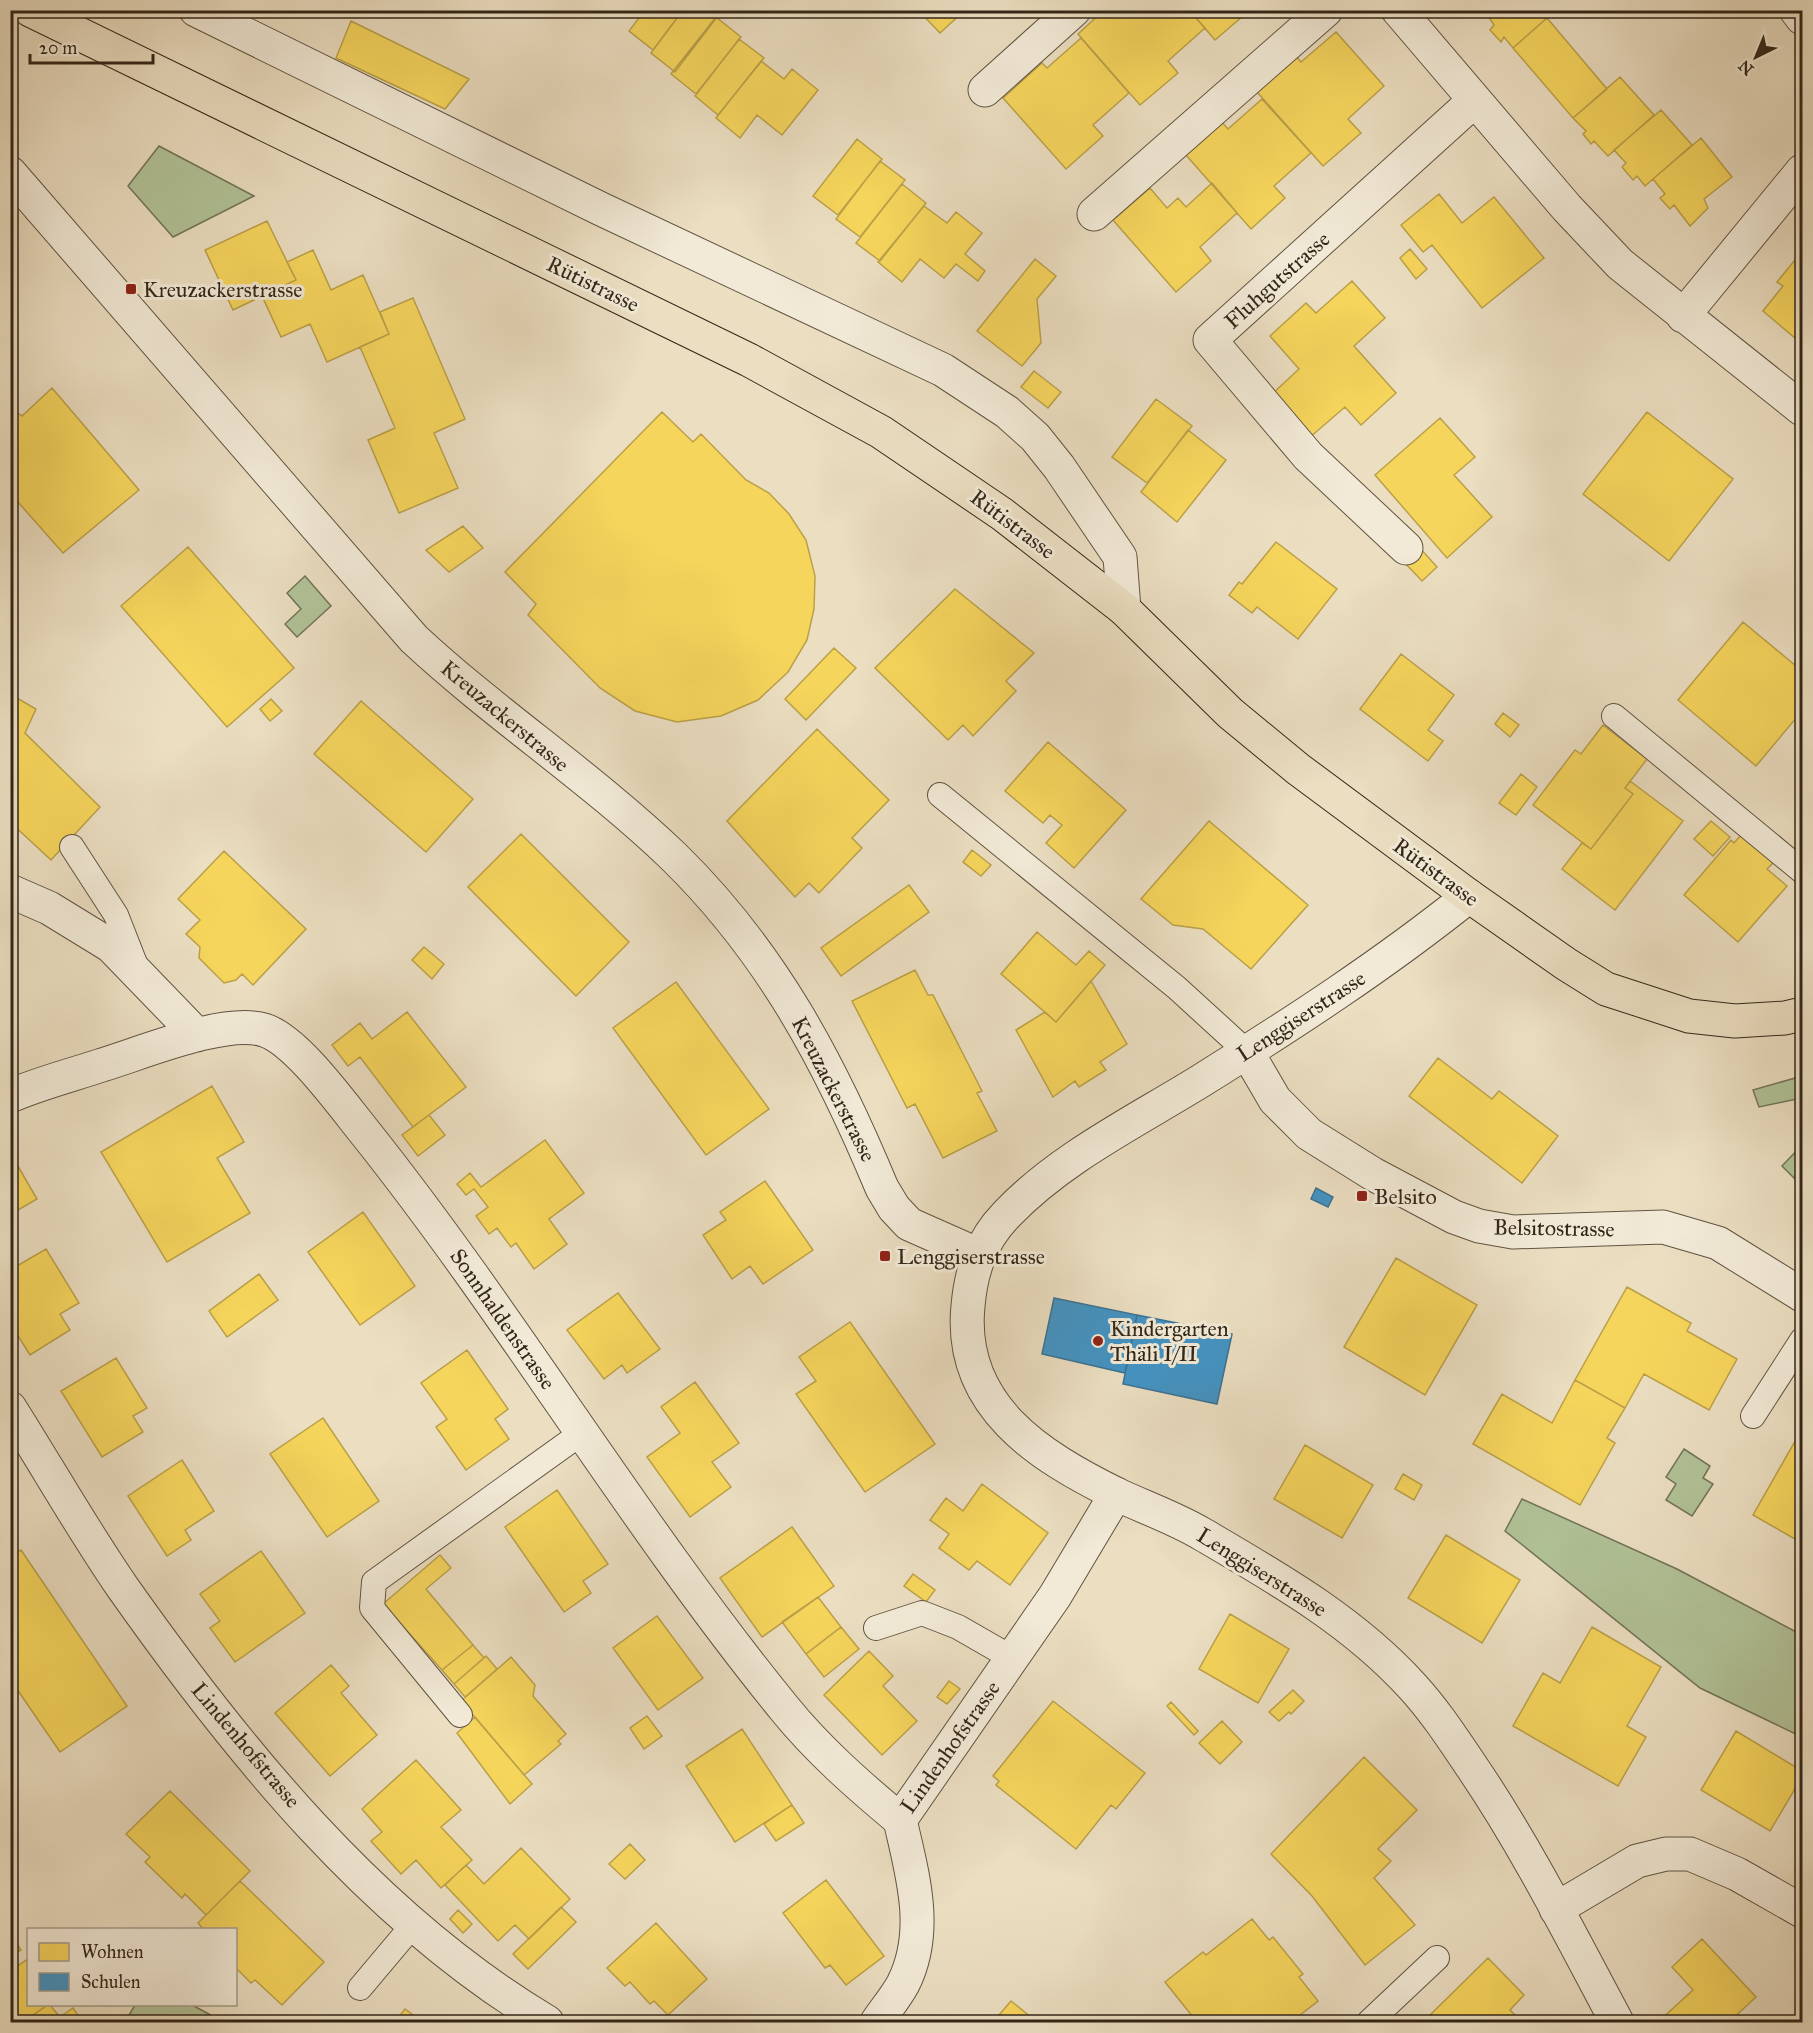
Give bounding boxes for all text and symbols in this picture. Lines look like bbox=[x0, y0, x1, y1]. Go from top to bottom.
scale bar bbox=[30, 27, 153, 65]
north arrow bbox=[1726, 27, 1786, 87]
text: 20 m bbox=[39, 37, 77, 59]
text: N bbox=[1734, 56, 1758, 79]
street label: Fluhgutstrasse bbox=[1219, 226, 1335, 334]
street label: Rütistrasse bbox=[542, 250, 644, 318]
place label: Kreuzackerstrasse bbox=[143, 276, 302, 303]
marker: Kreuzackerstrasse bbox=[124, 282, 138, 296]
street label: Rütistrasse bbox=[965, 483, 1061, 565]
street label: Kreuzackerstrasse bbox=[435, 654, 575, 778]
street label: Rütistrasse bbox=[1388, 832, 1484, 912]
street label: Lenggiserstrasse bbox=[1232, 964, 1370, 1068]
street label: Kreuzackerstrasse bbox=[786, 1012, 882, 1166]
place label: Belsito bbox=[1374, 1183, 1437, 1210]
marker: Belsito bbox=[1355, 1189, 1369, 1203]
street label: Belsitostrasse bbox=[1493, 1213, 1615, 1243]
street label: Sonnhaldenstrasse bbox=[444, 1243, 562, 1395]
place label: Lenggiserstrasse bbox=[897, 1243, 1045, 1270]
marker: Lenggiserstrasse bbox=[878, 1249, 892, 1263]
place label: Kindergarten Thäli I/II bbox=[1110, 1315, 1229, 1367]
marker: Kindergarten Thäli I/II bbox=[1091, 1334, 1105, 1348]
street label: Lenggiserstrasse bbox=[1192, 1521, 1332, 1623]
street label: Lindenhofstrasse bbox=[894, 1676, 1006, 1818]
street label: Lindenhofstrasse bbox=[186, 1677, 306, 1813]
legend bbox=[27, 1928, 237, 2006]
text: Wohnen bbox=[81, 1941, 144, 1963]
text: Schulen bbox=[81, 1971, 141, 1993]

